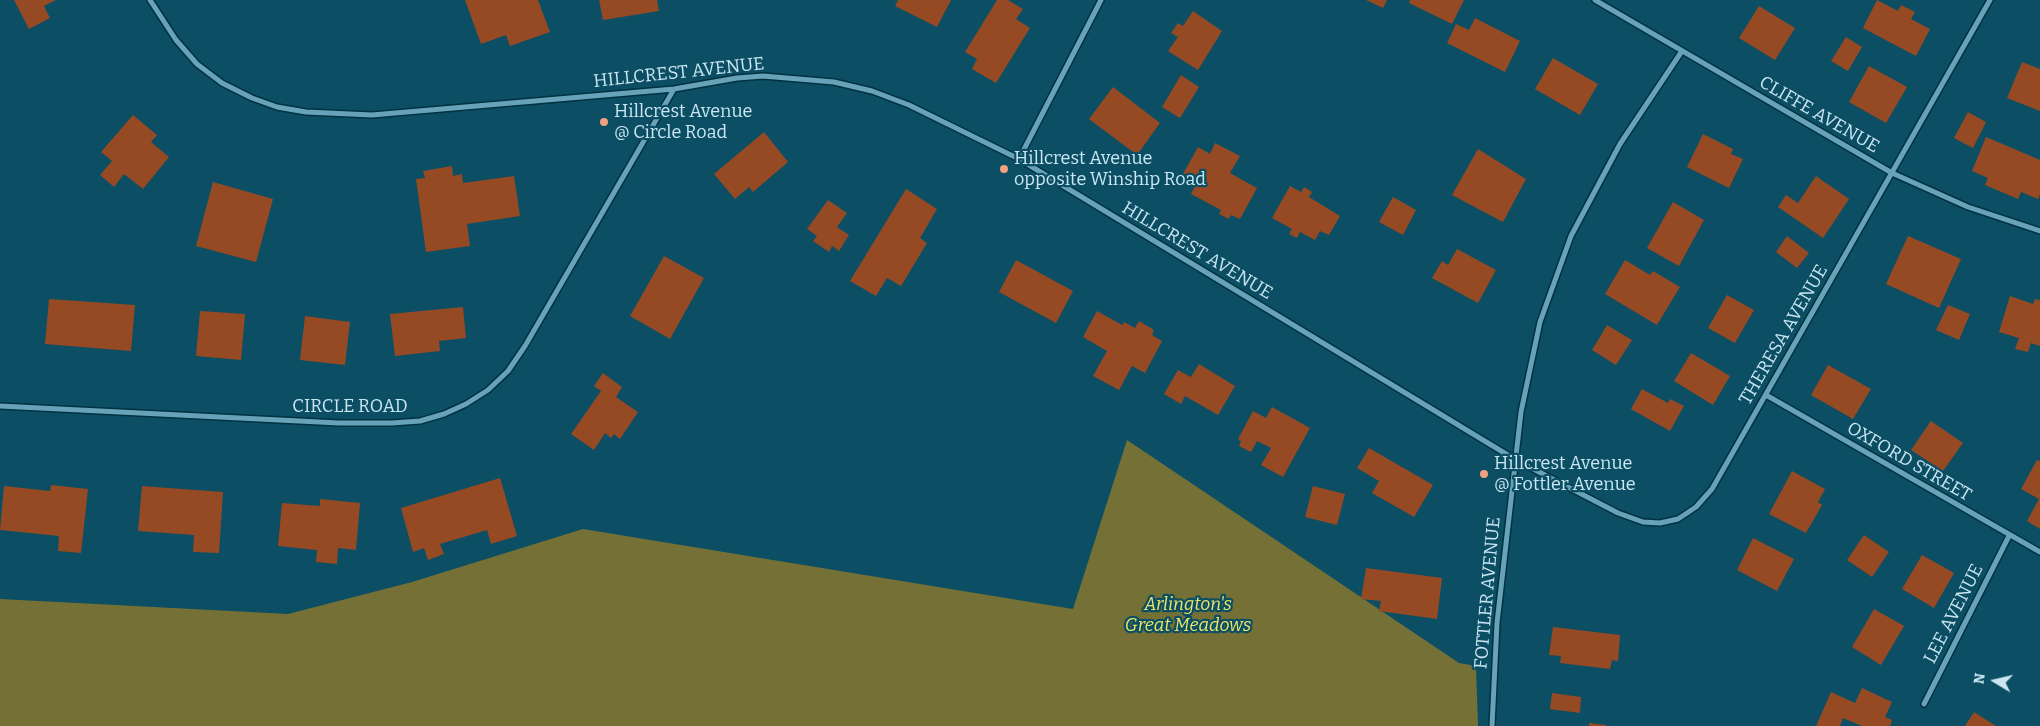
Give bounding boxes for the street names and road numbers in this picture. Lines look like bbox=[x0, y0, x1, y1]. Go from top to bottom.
street label: HILLCREST AVENUE bbox=[592, 53, 766, 93]
street label: CLIFFE AVENUE bbox=[1755, 72, 1883, 158]
street label: HILLCREST AVENUE bbox=[1118, 197, 1276, 305]
street label: THERESA AVENUE bbox=[1735, 261, 1833, 409]
street label: CIRCLE ROAD bbox=[292, 396, 408, 418]
street label: OXFORD STREET bbox=[1843, 418, 1975, 506]
street label: FOTTLER AVENUE bbox=[1471, 516, 1505, 670]
street label: LEE AVENUE bbox=[1920, 561, 1988, 667]

